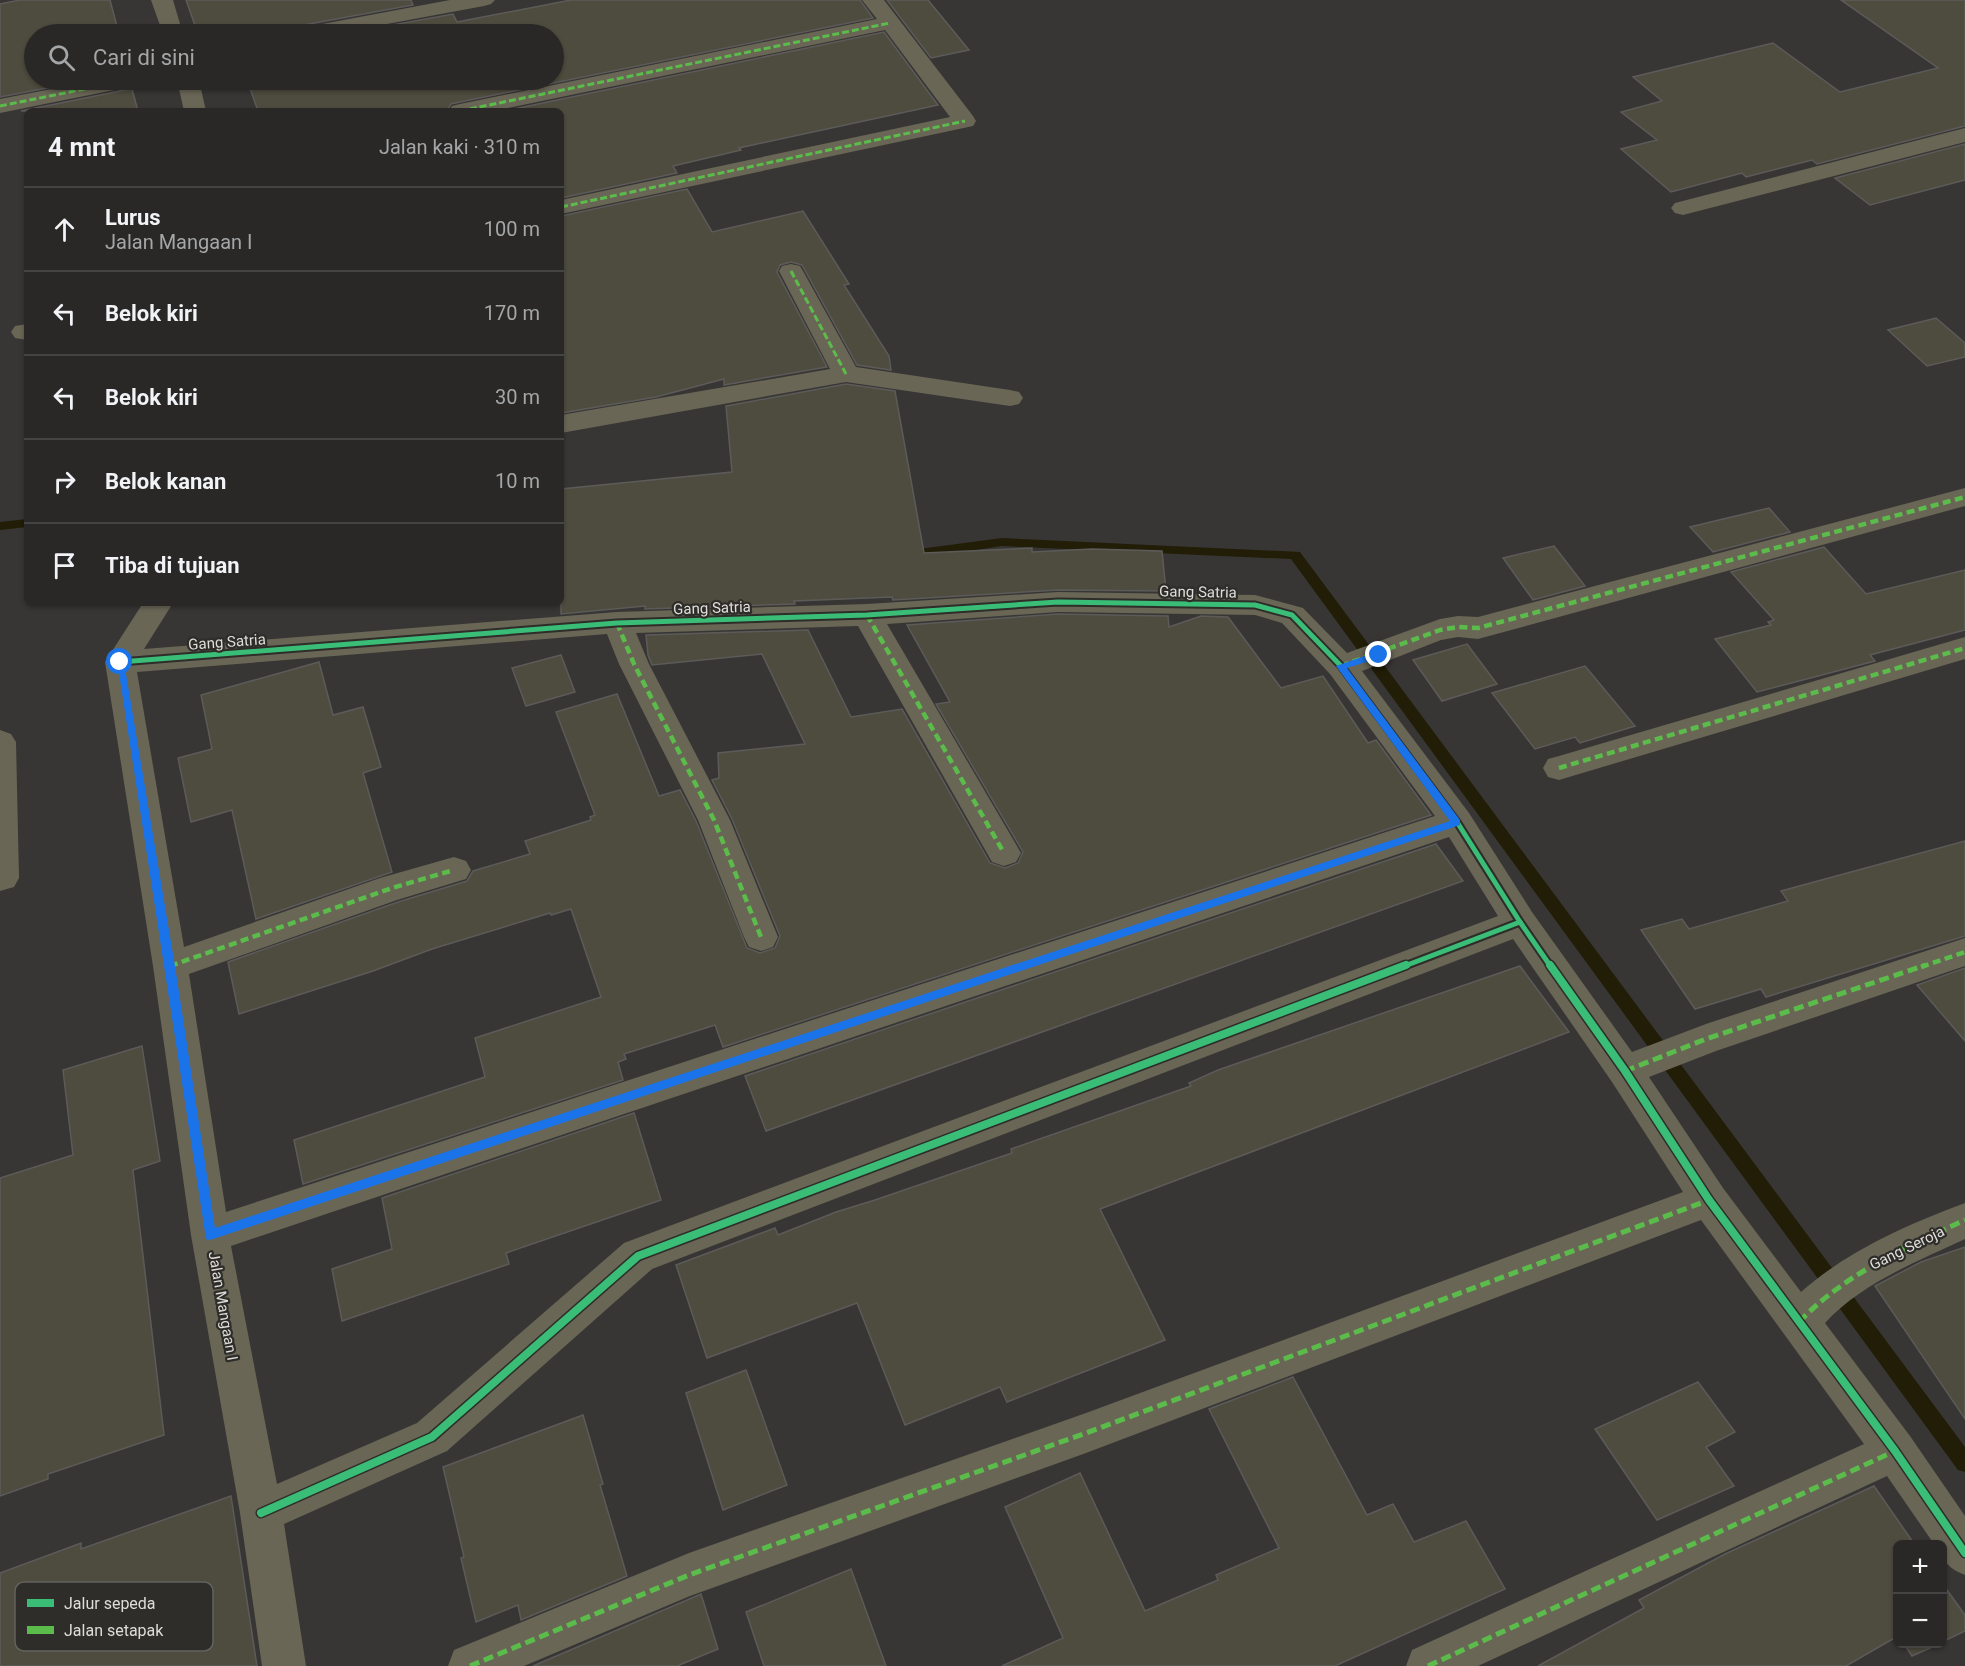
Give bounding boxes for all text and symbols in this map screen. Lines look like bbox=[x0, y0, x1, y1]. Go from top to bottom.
search box bbox=[24, 24, 564, 90]
icon: search bbox=[45, 41, 78, 74]
text: Cari di sini bbox=[93, 45, 195, 70]
text: 4 mnt bbox=[48, 132, 115, 162]
text: Jalan kaki · 310 m bbox=[379, 135, 540, 159]
text: Lurus bbox=[105, 205, 161, 230]
icon: ahead bbox=[48, 213, 81, 246]
text: 100 m bbox=[484, 217, 540, 241]
text: Jalan Mangaan I bbox=[105, 230, 252, 254]
icon: left bbox=[48, 297, 81, 330]
text: Belok kiri bbox=[105, 301, 198, 326]
text: 170 m bbox=[484, 301, 540, 325]
icon: left bbox=[48, 381, 81, 414]
text: Belok kiri bbox=[105, 385, 198, 410]
text: 30 m bbox=[495, 385, 540, 409]
icon: right bbox=[48, 465, 81, 498]
text: Belok kanan bbox=[105, 469, 226, 494]
text: 10 m bbox=[495, 469, 540, 493]
icon: arrive bbox=[48, 549, 81, 582]
text: Tiba di tujuan bbox=[105, 553, 240, 578]
street label: Gang Satria bbox=[1159, 582, 1237, 602]
street label: Gang Satria bbox=[673, 598, 751, 618]
street label: Gang Satria bbox=[188, 630, 266, 654]
route end bbox=[1365, 641, 1391, 667]
route start bbox=[106, 648, 132, 674]
street label: Gang Seroja bbox=[1867, 1222, 1947, 1274]
street label: Jalan Mangaan I bbox=[205, 1250, 241, 1362]
map controls bbox=[1893, 1540, 1947, 1648]
button: + bbox=[1893, 1540, 1947, 1594]
legend bbox=[15, 1582, 213, 1651]
text: Jalur sepeda bbox=[64, 1594, 156, 1613]
button: − bbox=[1893, 1594, 1947, 1648]
text: Jalan setapak bbox=[64, 1621, 164, 1640]

